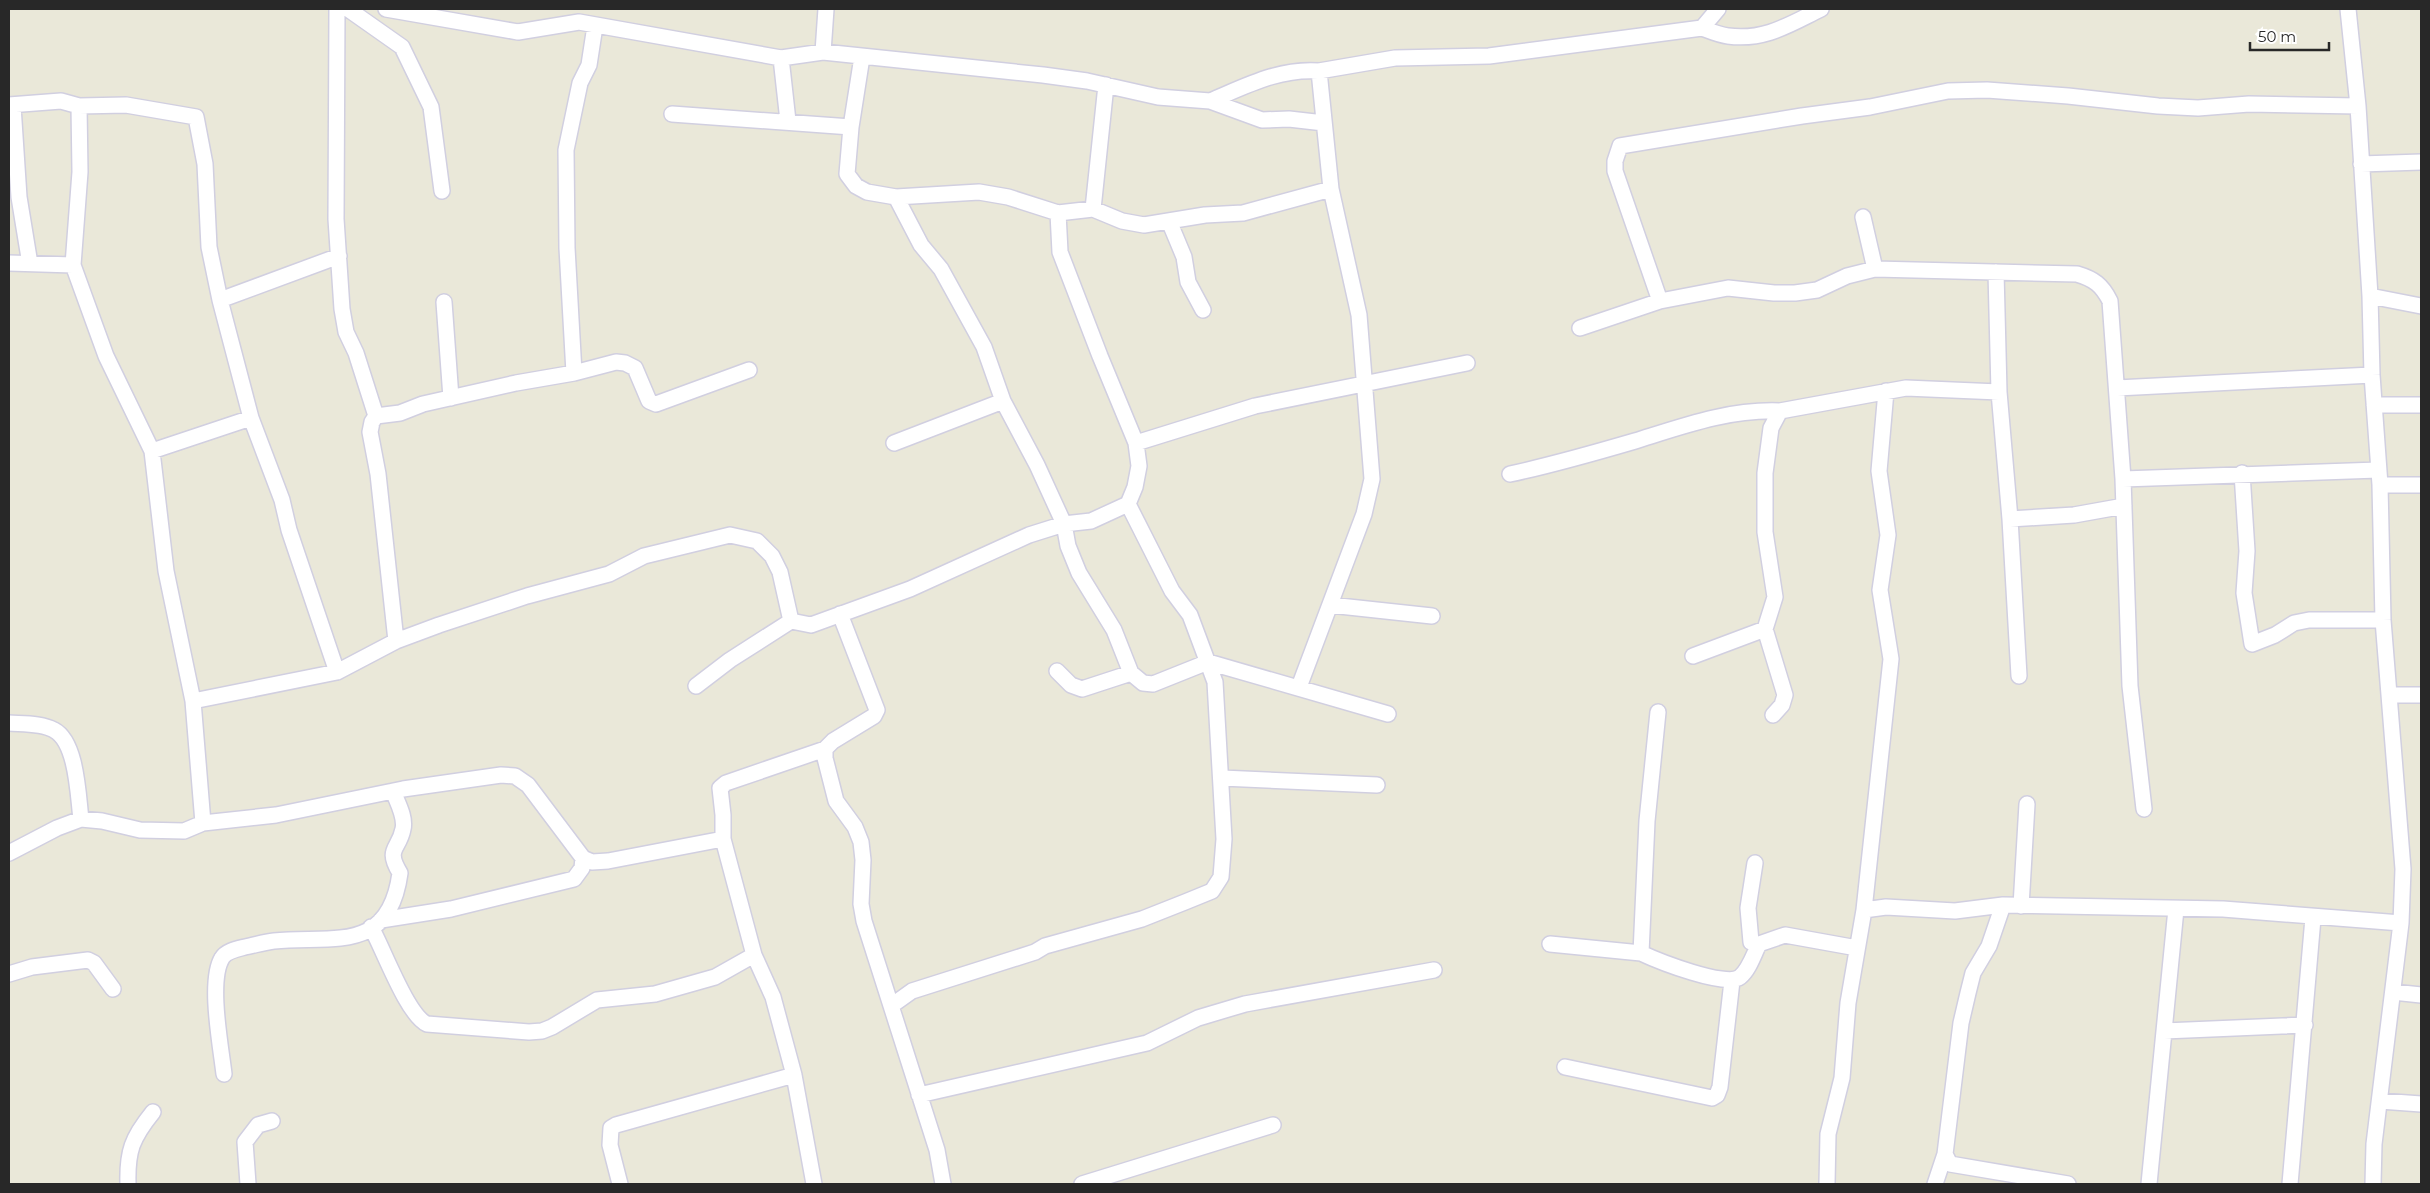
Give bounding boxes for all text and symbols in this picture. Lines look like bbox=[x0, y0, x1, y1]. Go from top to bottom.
scale bar bbox=[2250, 20, 2329, 52]
text: 50 m bbox=[2258, 27, 2296, 46]

